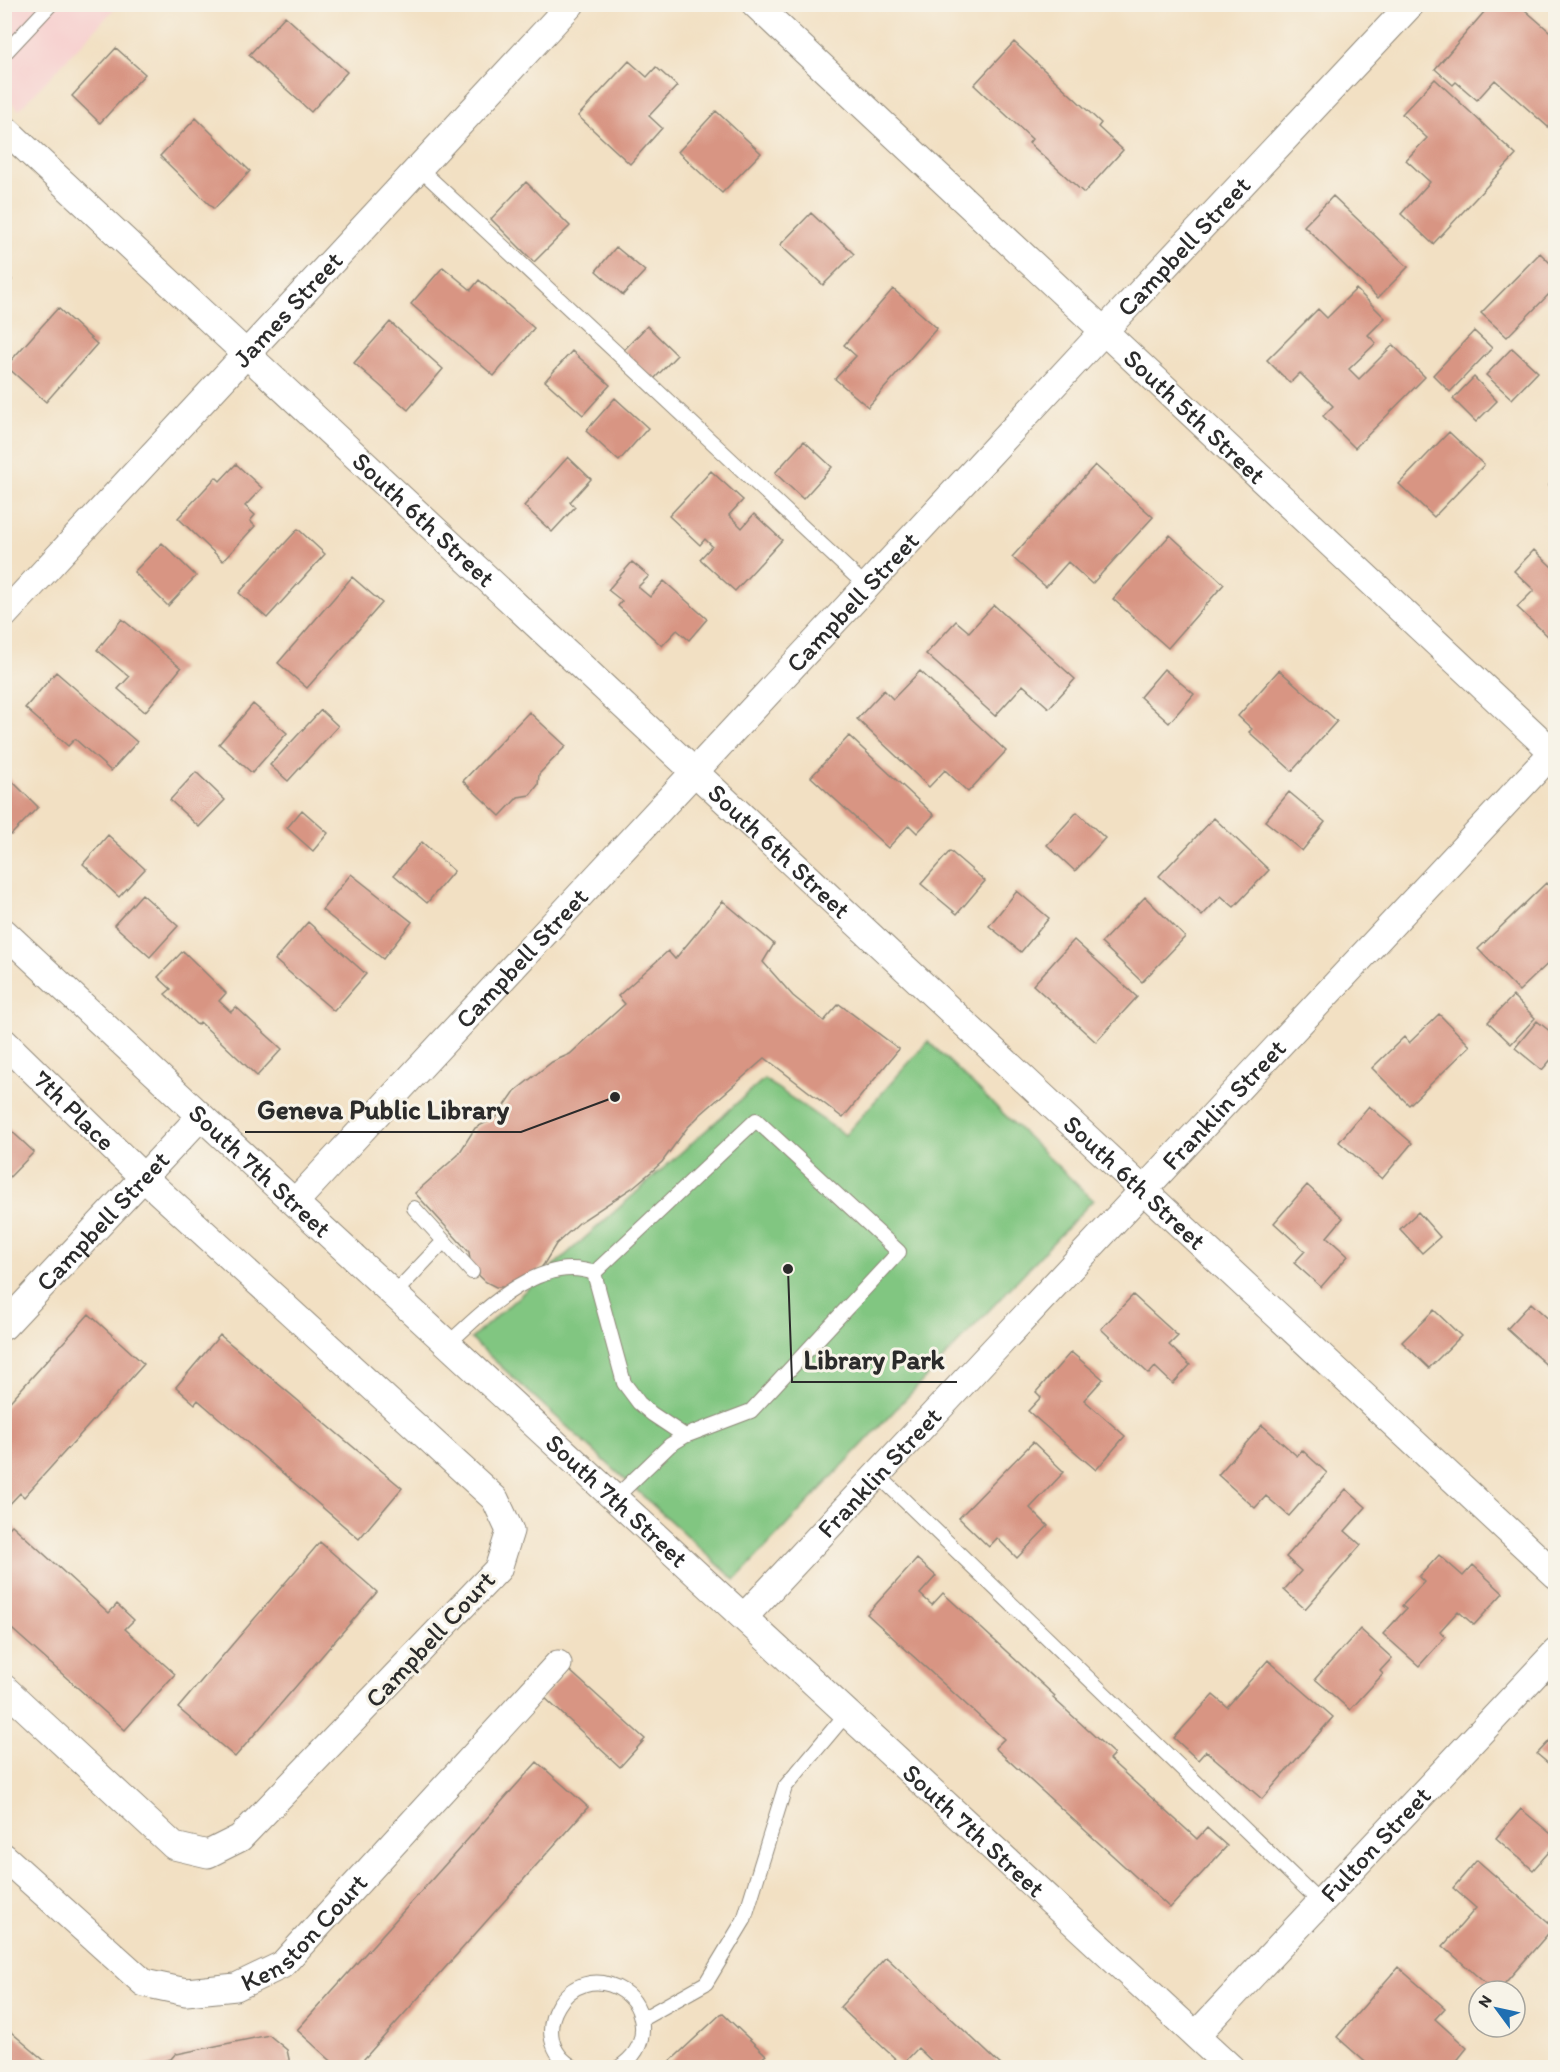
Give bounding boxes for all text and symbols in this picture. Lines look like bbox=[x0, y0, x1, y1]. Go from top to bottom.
street label: Campbell Street bbox=[1110, 169, 1257, 323]
street label: James Street bbox=[226, 244, 349, 374]
street label: South 5th Street bbox=[1117, 342, 1273, 491]
street label: South 6th Street bbox=[346, 445, 502, 594]
street label: Campbell Street bbox=[779, 525, 926, 679]
street label: South 6th Street bbox=[701, 777, 858, 925]
street label: Campbell Street bbox=[448, 881, 595, 1035]
street label: Franklin Street bbox=[1155, 1032, 1293, 1176]
street label: 7th Place bbox=[27, 1063, 122, 1157]
callout: Geneva Public Library bbox=[245, 1087, 521, 1132]
text: Geneva Public Library bbox=[257, 1093, 509, 1126]
street label: South 7th Street bbox=[182, 1097, 338, 1245]
street label: South 6th Street bbox=[1057, 1108, 1213, 1257]
street label: Campbell Street bbox=[29, 1144, 176, 1298]
callout: Library Park bbox=[792, 1337, 957, 1382]
text: Library Park bbox=[803, 1343, 946, 1376]
street label: Franklin Street bbox=[810, 1400, 948, 1544]
street label: South 7th Street bbox=[539, 1427, 695, 1574]
street label: Campbell Court bbox=[358, 1564, 502, 1714]
street label: South 7th Street bbox=[896, 1757, 1052, 1904]
street label: Fulton Street bbox=[1313, 1779, 1438, 1909]
street label: Kenston Court bbox=[236, 1866, 374, 1998]
north arrow bbox=[1467, 1979, 1527, 2039]
text: N bbox=[1474, 1991, 1496, 2011]

